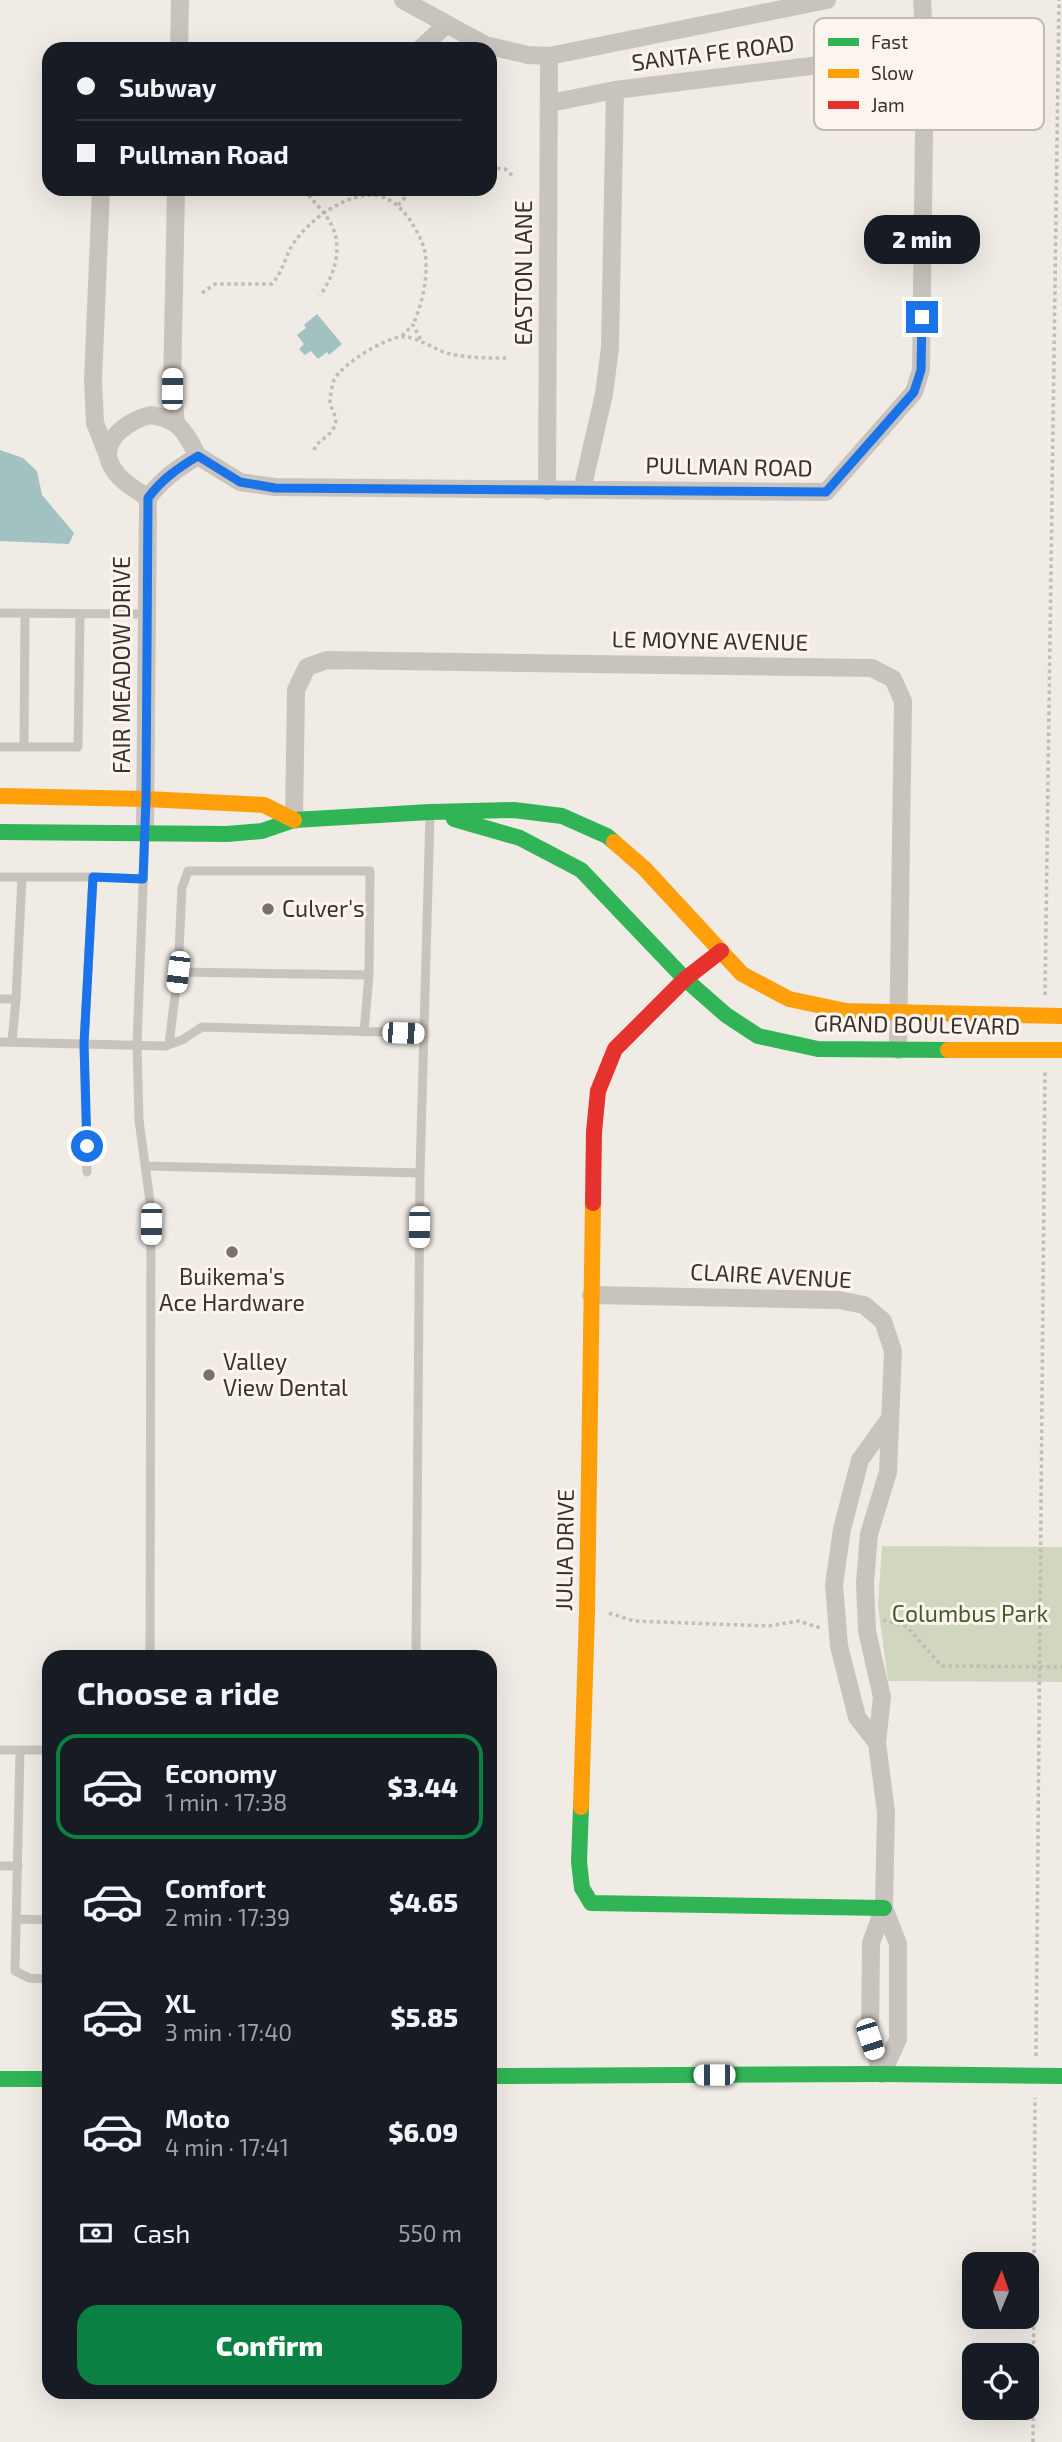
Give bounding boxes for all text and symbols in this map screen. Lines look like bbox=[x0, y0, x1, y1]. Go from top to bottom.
legend bbox=[814, 18, 1044, 130]
street label: SANTA FE ROAD bbox=[630, 28, 796, 76]
text: Fast bbox=[871, 30, 908, 53]
text: Slow bbox=[871, 61, 914, 84]
text: Subway bbox=[119, 71, 216, 102]
text: Jam bbox=[871, 93, 905, 116]
text: Pullman Road bbox=[119, 138, 289, 169]
street label: EASTON LANE bbox=[509, 200, 537, 346]
callout: 2 min bbox=[864, 216, 980, 264]
text: 2 min bbox=[892, 225, 952, 253]
route end bbox=[906, 301, 938, 333]
car bbox=[162, 368, 183, 410]
street label: PULLMAN ROAD bbox=[645, 451, 813, 481]
street label: FAIR MEADOW DRIVE bbox=[107, 556, 135, 774]
street label: LE MOYNE AVENUE bbox=[611, 624, 809, 656]
place label: Culver's bbox=[282, 894, 365, 922]
marker: Culver's bbox=[260, 901, 276, 917]
car bbox=[166, 950, 191, 994]
street label: GRAND BOULEVARD bbox=[814, 1008, 1020, 1040]
car bbox=[382, 1022, 425, 1044]
route start bbox=[71, 1130, 103, 1162]
car bbox=[141, 1203, 162, 1245]
car bbox=[409, 1206, 430, 1248]
marker: Buikema's Ace Hardware bbox=[224, 1244, 240, 1260]
street label: CLAIRE AVENUE bbox=[690, 1257, 853, 1293]
place label: Buikema's Ace Hardware bbox=[159, 1262, 305, 1316]
place label: Valley View Dental bbox=[223, 1347, 348, 1401]
marker: Valley View Dental bbox=[201, 1367, 217, 1383]
street label: JULIA DRIVE bbox=[549, 1489, 579, 1611]
park label: Columbus Park bbox=[892, 1599, 1048, 1627]
text: Choose a ride bbox=[77, 1673, 280, 1711]
icon: car bbox=[81, 1755, 144, 1818]
text: Economy bbox=[165, 1757, 277, 1788]
text: $3.44 bbox=[388, 1771, 458, 1802]
text: 1 min · 17:38 bbox=[165, 1788, 287, 1816]
icon: car bbox=[81, 1870, 144, 1933]
text: Comfort bbox=[165, 1872, 266, 1903]
text: $4.65 bbox=[389, 1886, 458, 1917]
text: 2 min · 17:39 bbox=[165, 1903, 290, 1931]
icon: car bbox=[81, 1985, 144, 2048]
text: XL bbox=[165, 1987, 196, 2018]
text: $5.85 bbox=[391, 2001, 458, 2032]
car bbox=[854, 2016, 887, 2062]
text: 3 min · 17:40 bbox=[165, 2018, 292, 2046]
car bbox=[694, 2065, 736, 2086]
icon: car bbox=[81, 2100, 144, 2163]
text: Moto bbox=[165, 2102, 230, 2133]
text: $6.09 bbox=[388, 2116, 458, 2147]
text: 4 min · 17:41 bbox=[165, 2133, 289, 2161]
icon: cash bbox=[77, 2214, 115, 2252]
text: Cash bbox=[133, 2217, 190, 2248]
text: 550 m bbox=[398, 2219, 462, 2247]
north arrow bbox=[962, 2252, 1040, 2329]
map controls bbox=[962, 2252, 1039, 2420]
button: Confirm bbox=[77, 2305, 462, 2385]
button: locate bbox=[962, 2343, 1039, 2420]

